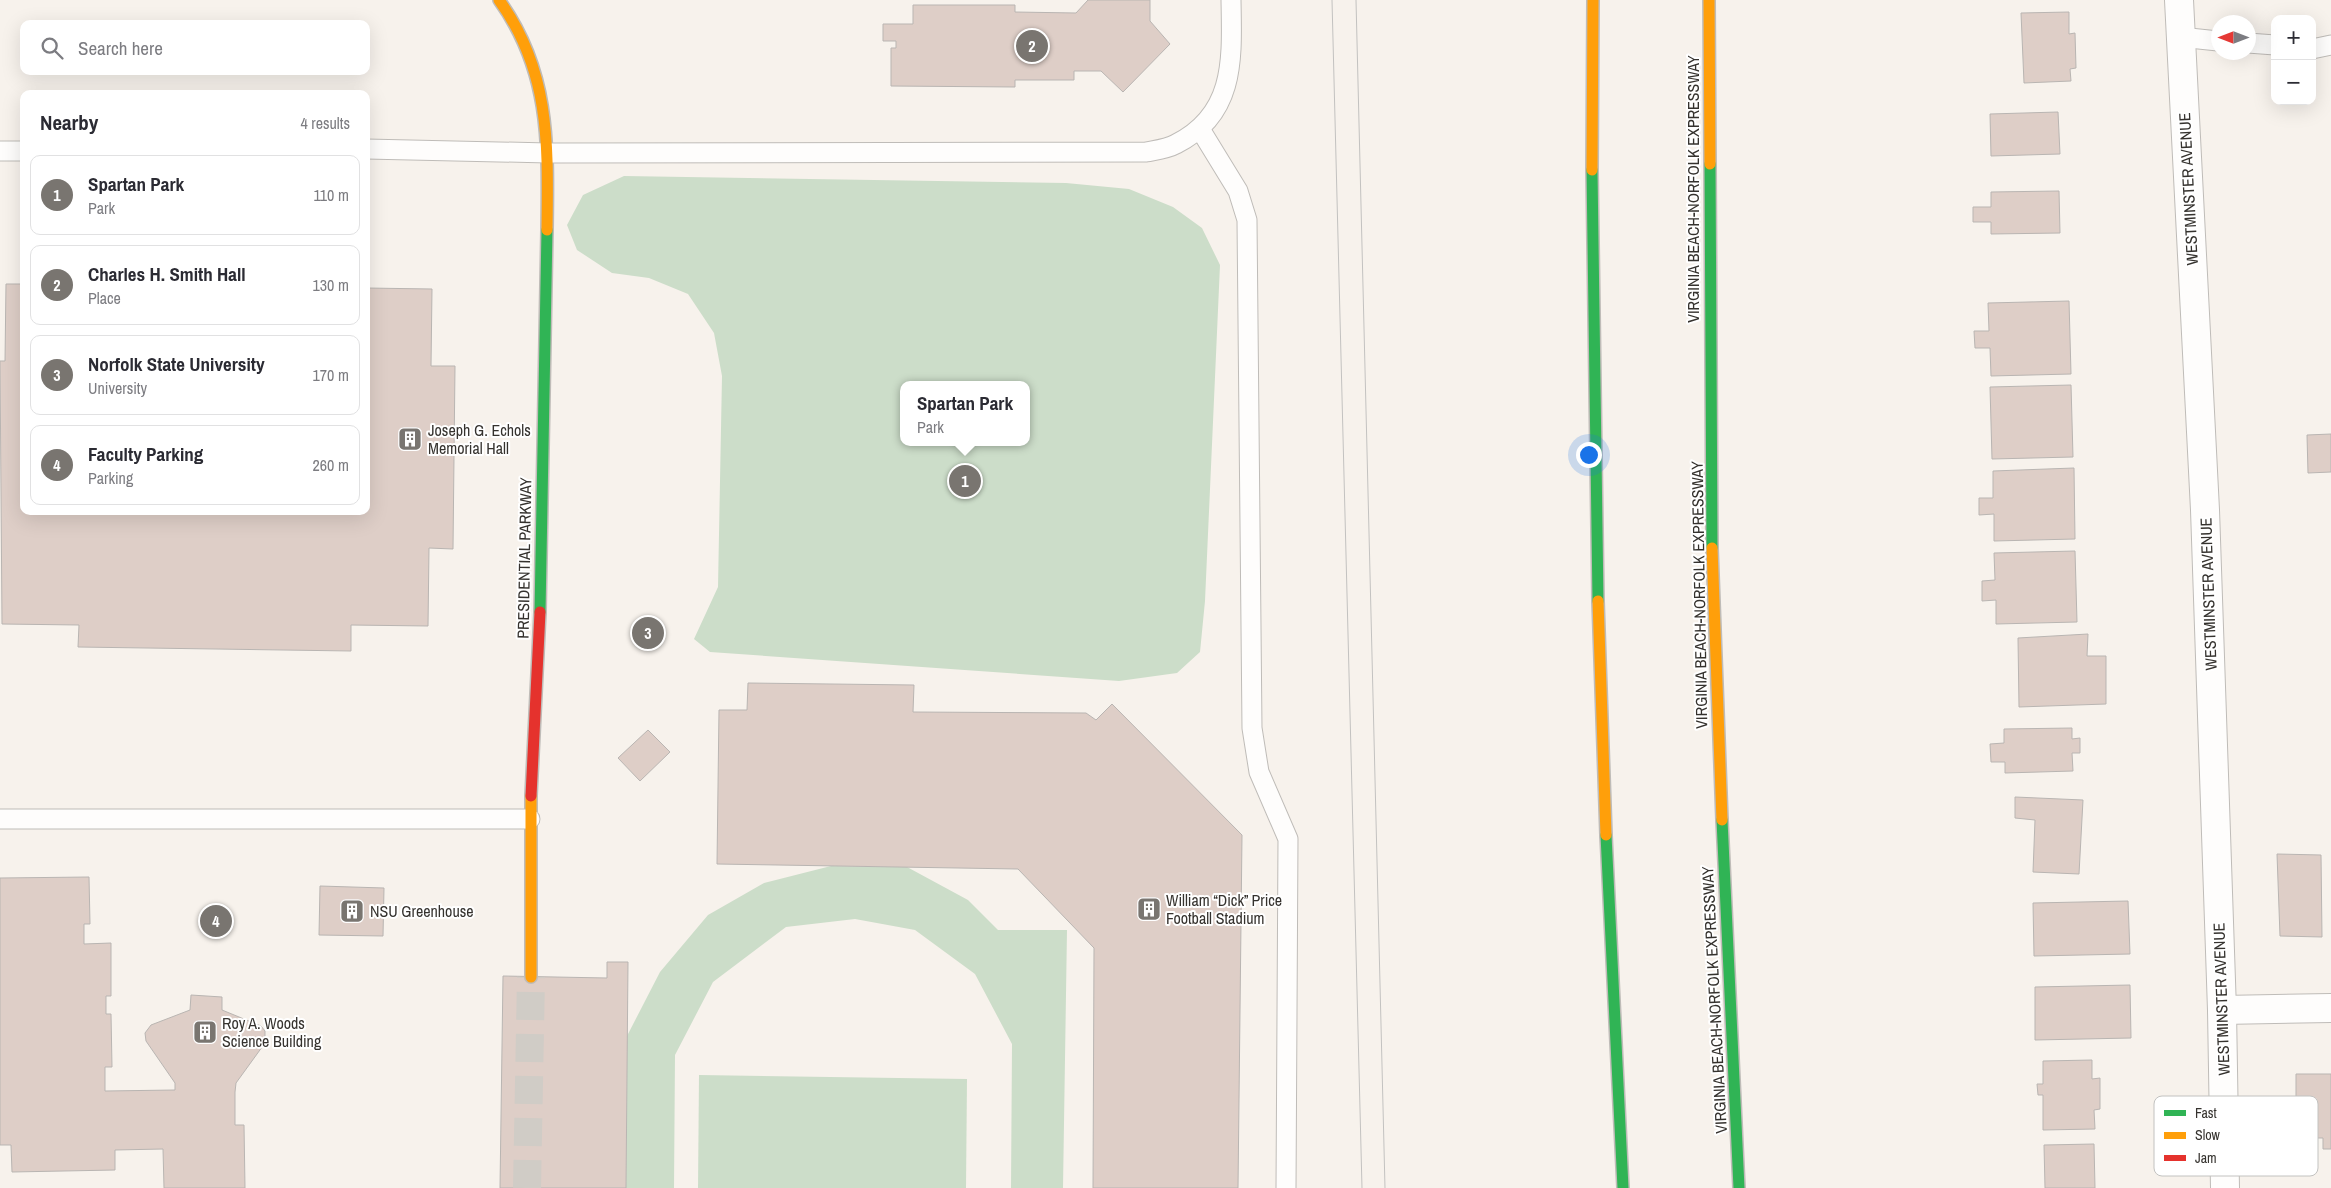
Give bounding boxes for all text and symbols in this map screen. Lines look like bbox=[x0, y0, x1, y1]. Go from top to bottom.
north arrow bbox=[2211, 15, 2256, 60]
map controls bbox=[2271, 15, 2316, 105]
button: + bbox=[2271, 15, 2316, 60]
search box bbox=[20, 20, 370, 75]
pin: 2 bbox=[1016, 27, 1048, 65]
icon: search bbox=[38, 34, 66, 62]
text: Search here bbox=[78, 35, 163, 61]
street label: VIRGINIA BEACH-NORFOLK EXPRESSWAY bbox=[1682, 55, 1704, 323]
button: − bbox=[2271, 60, 2316, 105]
text: Nearby bbox=[40, 108, 98, 137]
text: 4 results bbox=[300, 112, 350, 134]
street label: WESTMINSTER AVENUE bbox=[2173, 112, 2203, 266]
text: Spartan Park bbox=[88, 171, 184, 197]
text: 1 bbox=[53, 184, 61, 206]
text: 110 m bbox=[313, 184, 349, 206]
text: Park bbox=[88, 197, 115, 219]
text: Charles H. Smith Hall bbox=[88, 261, 246, 287]
text: 2 bbox=[53, 274, 61, 296]
text: 130 m bbox=[313, 274, 349, 296]
text: Place bbox=[88, 287, 121, 309]
text: Norfolk State University bbox=[88, 351, 265, 377]
text: 3 bbox=[53, 364, 61, 386]
text: 170 m bbox=[313, 364, 349, 386]
text: University bbox=[88, 377, 147, 399]
popup bbox=[900, 381, 1030, 446]
text: Spartan Park bbox=[917, 390, 1013, 416]
text: Park bbox=[917, 416, 944, 438]
place label: Joseph G. Echols Memorial Hall bbox=[428, 419, 531, 459]
building icon: Joseph G. Echols Memorial Hall bbox=[397, 426, 423, 452]
text: Faculty Parking bbox=[88, 441, 203, 467]
your location bbox=[1576, 442, 1602, 468]
text: 4 bbox=[53, 454, 61, 476]
text: 260 m bbox=[313, 454, 349, 476]
street label: VIRGINIA BEACH-NORFOLK EXPRESSWAY bbox=[1686, 461, 1712, 729]
pin: 1 bbox=[949, 462, 981, 500]
text: Parking bbox=[88, 467, 133, 489]
street label: PRESIDENTIAL PARKWAY bbox=[512, 477, 536, 639]
street label: WESTMINSTER AVENUE bbox=[2194, 517, 2222, 671]
pin: 3 bbox=[632, 614, 664, 652]
street label: VIRGINIA BEACH-NORFOLK EXPRESSWAY bbox=[1696, 866, 1732, 1134]
place label: William “Dick” Price Football Stadium bbox=[1166, 889, 1282, 929]
building icon: William “Dick” Price Football Stadium bbox=[1136, 896, 1162, 922]
building icon: NSU Greenhouse bbox=[339, 898, 365, 924]
place label: NSU Greenhouse bbox=[370, 900, 474, 922]
pin: 4 bbox=[200, 902, 232, 940]
street label: WESTMINSTER AVENUE bbox=[2207, 922, 2235, 1076]
place label: Roy A. Woods Science Building bbox=[222, 1012, 322, 1052]
building icon: Roy A. Woods Science Building bbox=[192, 1019, 218, 1045]
legend bbox=[2154, 1096, 2318, 1176]
text: Fast bbox=[2195, 1104, 2217, 1122]
text: Slow bbox=[2195, 1126, 2221, 1144]
text: Jam bbox=[2195, 1149, 2217, 1167]

